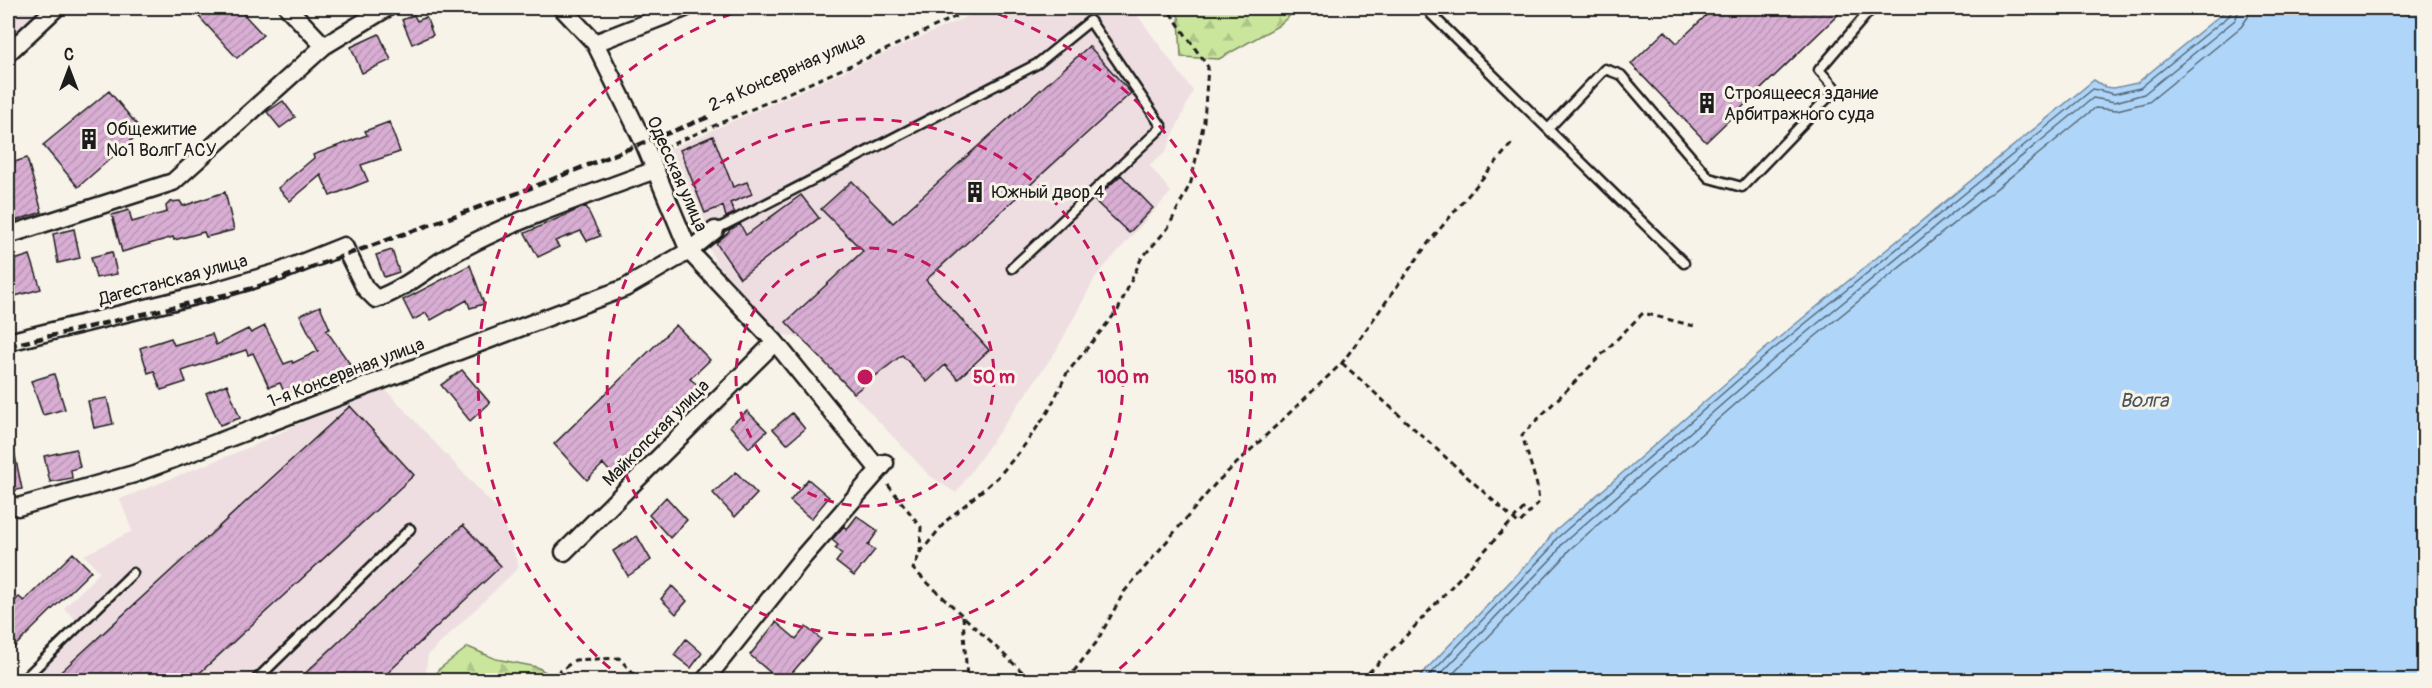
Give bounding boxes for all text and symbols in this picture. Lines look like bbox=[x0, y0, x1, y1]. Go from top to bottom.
street label: 2-я Консервная улица bbox=[705, 27, 869, 117]
north arrow bbox=[39, 39, 99, 99]
text: С bbox=[64, 45, 74, 65]
place label: Строящееся здание Арбитражного суда bbox=[1724, 82, 1878, 126]
building icon: Строящееся здание Арбитражного суда bbox=[1695, 91, 1719, 115]
street label: Одесская улица bbox=[641, 113, 713, 235]
place label: Общежитие №1 ВолгГАСУ bbox=[106, 118, 217, 162]
building icon: Общежитие №1 ВолгГАСУ bbox=[77, 127, 101, 151]
building icon: Южный двор 4 bbox=[963, 180, 987, 204]
place label: Южный двор 4 bbox=[992, 181, 1105, 204]
street label: Дагестанская улица bbox=[95, 249, 250, 311]
street label: 1-я Консервная улица bbox=[264, 333, 428, 413]
text: 50 m bbox=[973, 366, 1015, 389]
text: 100 m bbox=[1097, 366, 1149, 389]
text: 150 m bbox=[1228, 366, 1277, 389]
centre of rings bbox=[855, 367, 875, 387]
street label: Майкопская улица bbox=[598, 375, 714, 491]
water label: Волга bbox=[2120, 388, 2170, 413]

